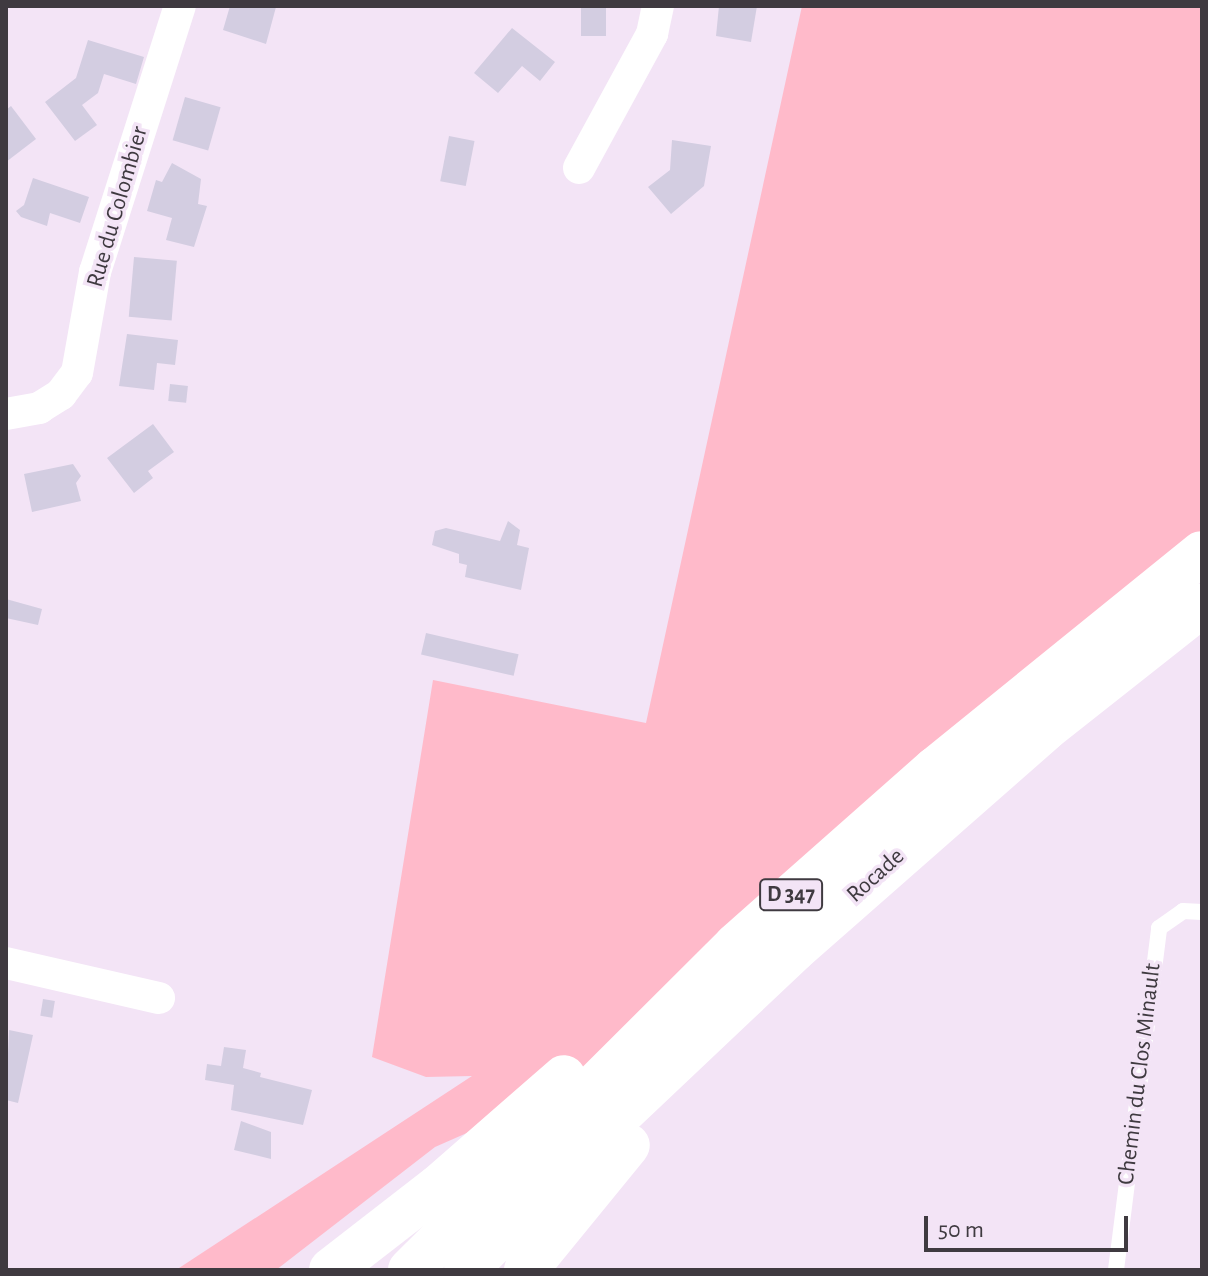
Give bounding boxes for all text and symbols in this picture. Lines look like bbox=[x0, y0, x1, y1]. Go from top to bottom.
street label: Rue du Colombier bbox=[81, 123, 155, 291]
street label: Rocade bbox=[841, 843, 911, 909]
road number: D 347 bbox=[759, 877, 823, 913]
street label: Chemin du Clos Minault bbox=[1112, 962, 1168, 1186]
scale bar bbox=[928, 1200, 1132, 1250]
text: 50 m bbox=[938, 1218, 984, 1242]

